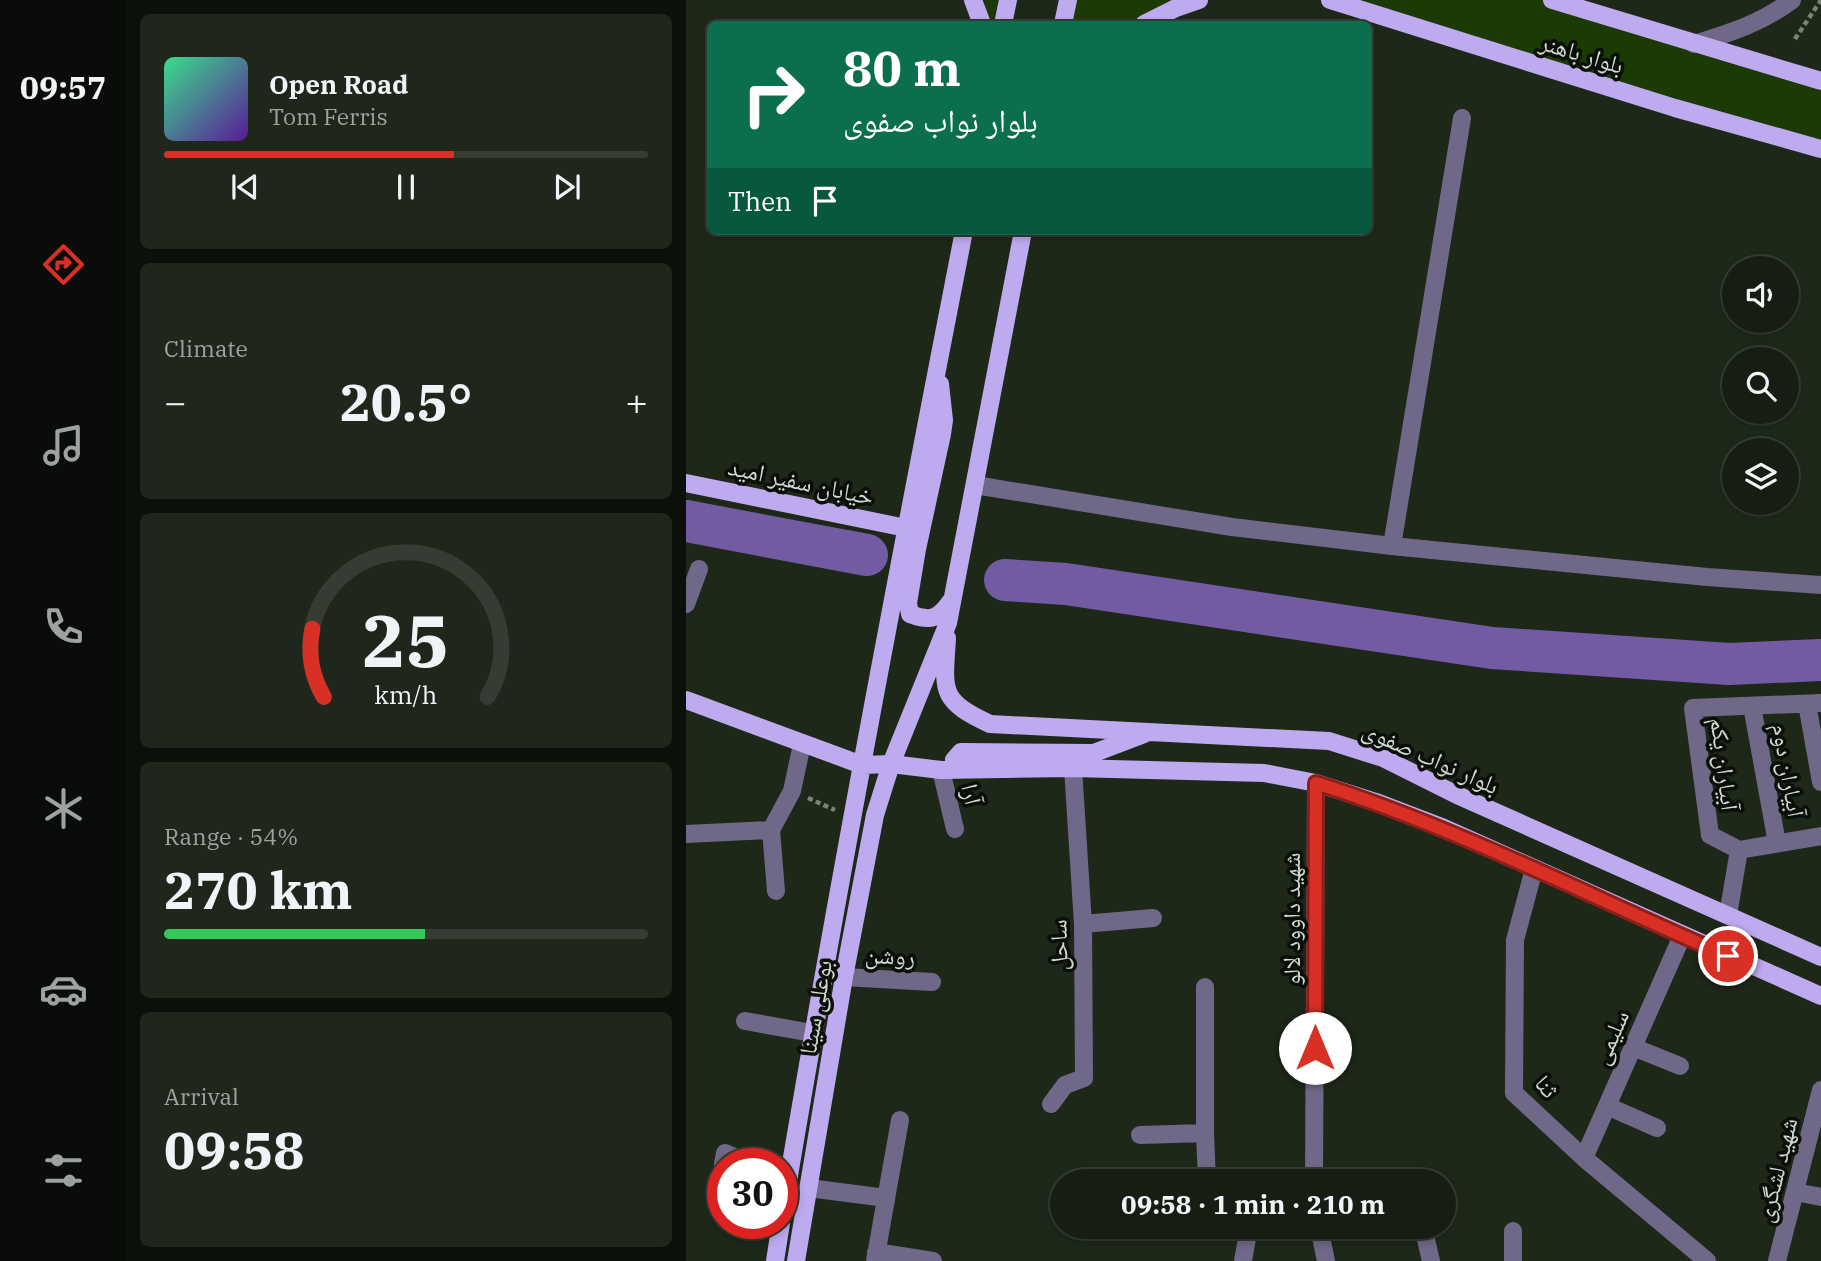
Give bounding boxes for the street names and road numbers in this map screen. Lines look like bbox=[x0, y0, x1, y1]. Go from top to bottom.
street label: بلوار باهنر bbox=[1535, 25, 1628, 81]
street label: خیابان سفیر امید bbox=[725, 450, 877, 512]
street label: بلوار نواب صفوی bbox=[1358, 713, 1504, 801]
street label: آبیاران یکم bbox=[1702, 716, 1747, 813]
street label: آبیاران دوم bbox=[1764, 721, 1813, 820]
street label: آرا bbox=[954, 780, 990, 809]
street label: شهید داوود لالو bbox=[1275, 853, 1307, 985]
street label: ساحل bbox=[1042, 919, 1074, 971]
street label: روشن bbox=[864, 938, 916, 972]
street label: بوعلی سینا bbox=[791, 957, 839, 1057]
street label: سلیمی bbox=[1584, 1005, 1636, 1069]
street label: ثنا bbox=[1528, 1068, 1566, 1105]
street label: شهید لشگری bbox=[1748, 1114, 1804, 1226]

